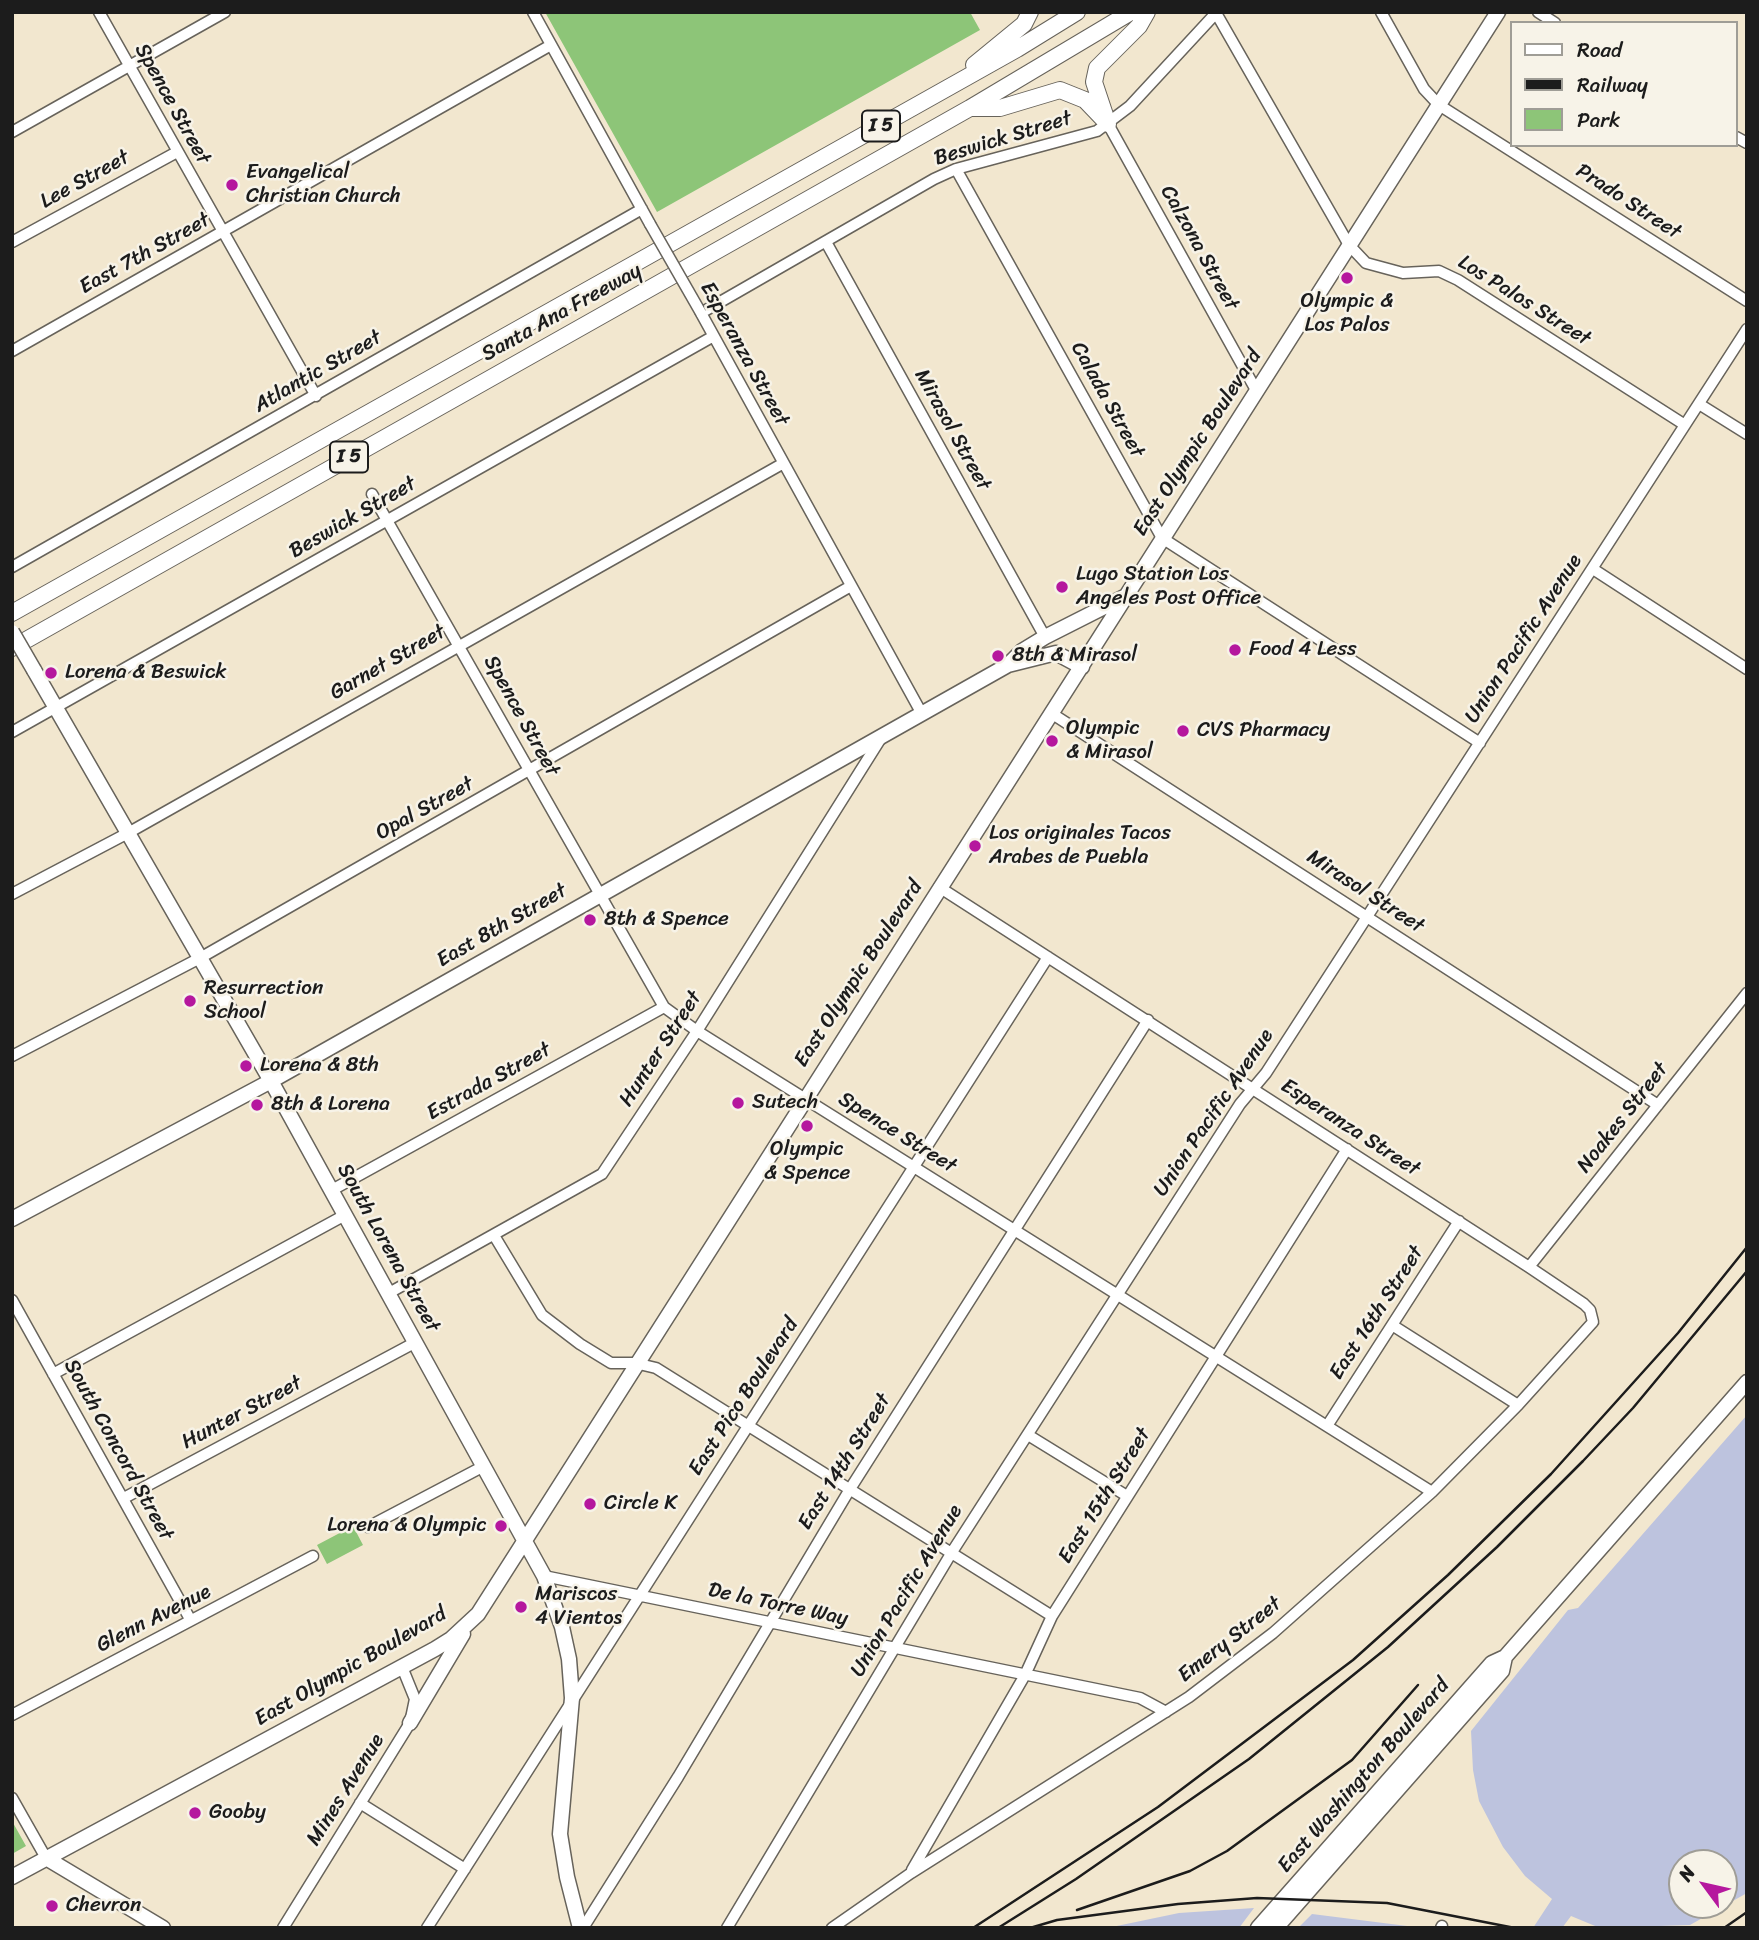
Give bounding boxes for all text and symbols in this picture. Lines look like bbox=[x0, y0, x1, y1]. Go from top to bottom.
legend bbox=[1510, 21, 1738, 147]
text: Road bbox=[1577, 31, 1622, 69]
street label: Spence Street bbox=[128, 39, 216, 169]
text: Railway bbox=[1577, 66, 1648, 104]
text: Park bbox=[1577, 101, 1620, 139]
street label: Beswick Street bbox=[931, 106, 1075, 172]
road number: I 5 bbox=[862, 110, 900, 142]
street label: Lee Street bbox=[36, 145, 134, 215]
street label: Prado Street bbox=[1571, 159, 1685, 245]
place label: Evangelical Christian Church bbox=[246, 160, 401, 210]
marker: Evangelical Christian Church bbox=[224, 177, 240, 193]
street label: Calzona Street bbox=[1154, 181, 1244, 315]
street label: East 7th Street bbox=[75, 208, 215, 300]
street label: Los Palos Street bbox=[1453, 250, 1595, 352]
street label: Santa Ana Freeway bbox=[478, 259, 646, 367]
marker: Olympic & Los Palos bbox=[1339, 270, 1355, 286]
street label: Esperanza Street bbox=[694, 278, 794, 430]
place label: Olympic & Los Palos bbox=[1301, 289, 1393, 339]
street label: Atlantic Street bbox=[250, 325, 386, 419]
street label: Calada Street bbox=[1065, 338, 1149, 462]
street label: East Olympic Boulevard bbox=[1128, 345, 1268, 541]
street label: Mirasol Street bbox=[908, 365, 996, 495]
road number: I 5 bbox=[330, 442, 368, 472]
street label: Beswick Street bbox=[285, 472, 421, 564]
street label: Union Pacific Avenue bbox=[1460, 550, 1588, 728]
place label: Lugo Station Los Angeles Post Office bbox=[1076, 562, 1261, 612]
marker: Lugo Station Los Angeles Post Office bbox=[1054, 579, 1070, 595]
street label: Garnet Street bbox=[326, 620, 450, 706]
place label: Food 4 Less bbox=[1249, 637, 1357, 663]
marker: Food 4 Less bbox=[1227, 642, 1243, 658]
place label: 8th & Mirasol bbox=[1012, 643, 1137, 669]
marker: 8th & Mirasol bbox=[990, 648, 1006, 664]
street label: Spence Street bbox=[477, 651, 565, 781]
place label: Lorena & Beswick bbox=[65, 660, 227, 686]
marker: Lorena & Beswick bbox=[43, 665, 59, 681]
place label: Olympic & Mirasol bbox=[1066, 716, 1153, 766]
place label: CVS Pharmacy bbox=[1197, 718, 1330, 744]
marker: CVS Pharmacy bbox=[1175, 723, 1191, 739]
marker: Olympic & Mirasol bbox=[1044, 733, 1060, 749]
street label: Opal Street bbox=[372, 772, 478, 846]
place label: Los originales Tacos Arabes de Puebla bbox=[989, 821, 1171, 871]
marker: Los originales Tacos Arabes de Puebla bbox=[967, 838, 983, 854]
street label: Mirasol Street bbox=[1302, 845, 1428, 939]
street label: East Olympic Boulevard bbox=[789, 876, 929, 1072]
street label: East 8th Street bbox=[433, 879, 571, 973]
place label: 8th & Spence bbox=[604, 907, 729, 933]
marker: 8th & Spence bbox=[582, 912, 598, 928]
place label: Resurrection School bbox=[204, 976, 323, 1026]
street label: Hunter Street bbox=[614, 987, 708, 1111]
marker: Resurrection School bbox=[182, 993, 198, 1009]
street label: Union Pacific Avenue bbox=[1149, 1024, 1279, 1202]
street label: Estrada Street bbox=[423, 1038, 555, 1126]
place label: Lorena & 8th bbox=[260, 1053, 379, 1079]
marker: Lorena & 8th bbox=[238, 1058, 254, 1074]
street label: Noakes Street bbox=[1572, 1058, 1674, 1178]
street label: Esperanza Street bbox=[1276, 1074, 1424, 1182]
street label: Spence Street bbox=[833, 1087, 961, 1179]
place label: Sutech bbox=[752, 1090, 818, 1116]
place label: 8th & Lorena bbox=[271, 1092, 390, 1118]
marker: Sutech bbox=[730, 1095, 746, 1111]
marker: 8th & Lorena bbox=[249, 1097, 265, 1113]
marker: Olympic & Spence bbox=[799, 1118, 815, 1134]
place label: Olympic & Spence bbox=[764, 1137, 850, 1187]
street label: South Lorena Street bbox=[331, 1159, 445, 1337]
street label: East 16th Street bbox=[1324, 1242, 1430, 1384]
street label: East Pico Boulevard bbox=[684, 1313, 804, 1481]
street label: South Concord Street bbox=[58, 1355, 178, 1545]
street label: Hunter Street bbox=[178, 1371, 306, 1455]
street label: East 14th Street bbox=[793, 1389, 897, 1535]
street label: East 15th Street bbox=[1053, 1424, 1157, 1568]
place label: Circle K bbox=[604, 1491, 677, 1517]
marker: Circle K bbox=[582, 1496, 598, 1512]
street label: Union Pacific Avenue bbox=[846, 1500, 968, 1682]
place label: Lorena & Olympic bbox=[327, 1513, 487, 1539]
marker: Lorena & Olympic bbox=[493, 1518, 509, 1534]
street label: De la Torre Way bbox=[706, 1578, 850, 1632]
street label: Glenn Avenue bbox=[93, 1579, 215, 1659]
place label: Mariscos 4 Vientos bbox=[535, 1582, 622, 1632]
street label: Emery Street bbox=[1173, 1592, 1287, 1688]
marker: Mariscos 4 Vientos bbox=[513, 1599, 529, 1615]
street label: East Olympic Boulevard bbox=[251, 1602, 451, 1732]
street label: East Washington Boulevard bbox=[1273, 1674, 1455, 1878]
street label: Mines Avenue bbox=[302, 1729, 390, 1851]
place label: Gooby bbox=[209, 1800, 266, 1826]
marker: Gooby bbox=[187, 1805, 203, 1821]
north arrow bbox=[1668, 1849, 1738, 1919]
text: N bbox=[1669, 1859, 1704, 1888]
place label: Chevron bbox=[66, 1893, 141, 1919]
marker: Chevron bbox=[44, 1898, 60, 1914]

